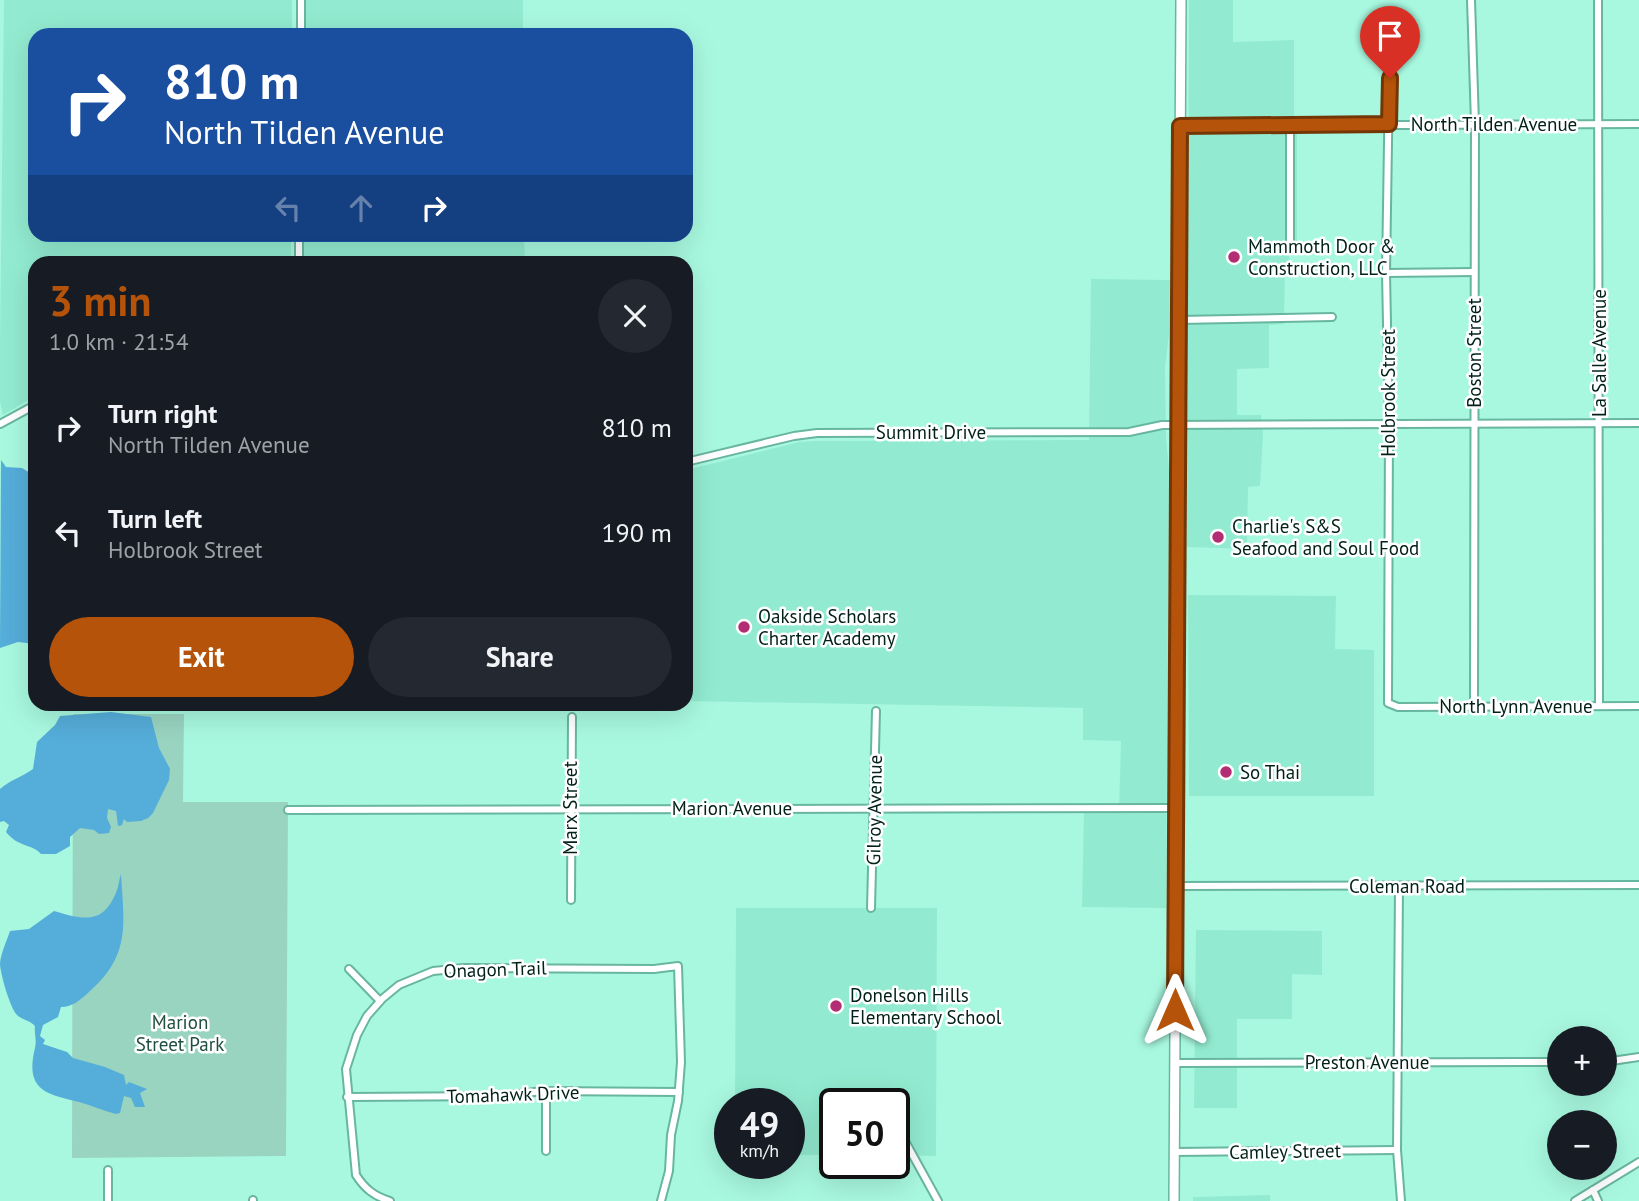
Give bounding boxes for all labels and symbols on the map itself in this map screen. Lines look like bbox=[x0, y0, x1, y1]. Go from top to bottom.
pin bbox=[1360, 6, 1420, 78]
street label: North Tilden Avenue bbox=[1411, 112, 1577, 136]
place label: Mammoth Door & Construction, LLC bbox=[1248, 234, 1395, 280]
marker: Mammoth Door & Construction, LLC bbox=[1226, 249, 1242, 265]
street label: La Salle Avenue bbox=[1587, 289, 1611, 417]
street label: Boston Street bbox=[1462, 298, 1486, 408]
street label: Holbrook Street bbox=[1376, 329, 1400, 457]
street label: Summit Drive bbox=[876, 420, 986, 444]
place label: Charlie's S&S Seafood and Soul Food bbox=[1232, 514, 1419, 560]
marker: Charlie's S&S Seafood and Soul Food bbox=[1210, 529, 1226, 545]
place label: Oakside Scholars Charter Academy bbox=[758, 604, 896, 650]
marker: Oakside Scholars Charter Academy bbox=[736, 619, 752, 635]
street label: North Lynn Avenue bbox=[1439, 694, 1593, 718]
street label: Gilroy Avenue bbox=[861, 754, 887, 866]
place label: So Thai bbox=[1240, 760, 1300, 784]
street label: Marx Street bbox=[558, 761, 582, 855]
marker: So Thai bbox=[1218, 764, 1234, 780]
street label: Marion Avenue bbox=[672, 796, 792, 820]
street label: Coleman Road bbox=[1349, 874, 1465, 898]
street label: Onagon Trail bbox=[443, 955, 547, 983]
position arrow bbox=[1138, 973, 1212, 1047]
place label: Donelson Hills Elementary School bbox=[850, 983, 1002, 1029]
marker: Donelson Hills Elementary School bbox=[828, 998, 844, 1014]
park label: Marion Street Park bbox=[136, 1010, 224, 1056]
street label: Preston Avenue bbox=[1305, 1050, 1429, 1074]
street label: Tomahawk Drive bbox=[446, 1080, 580, 1108]
speed limit sign: 50 bbox=[819, 1088, 910, 1179]
street label: Camley Street bbox=[1229, 1138, 1342, 1164]

